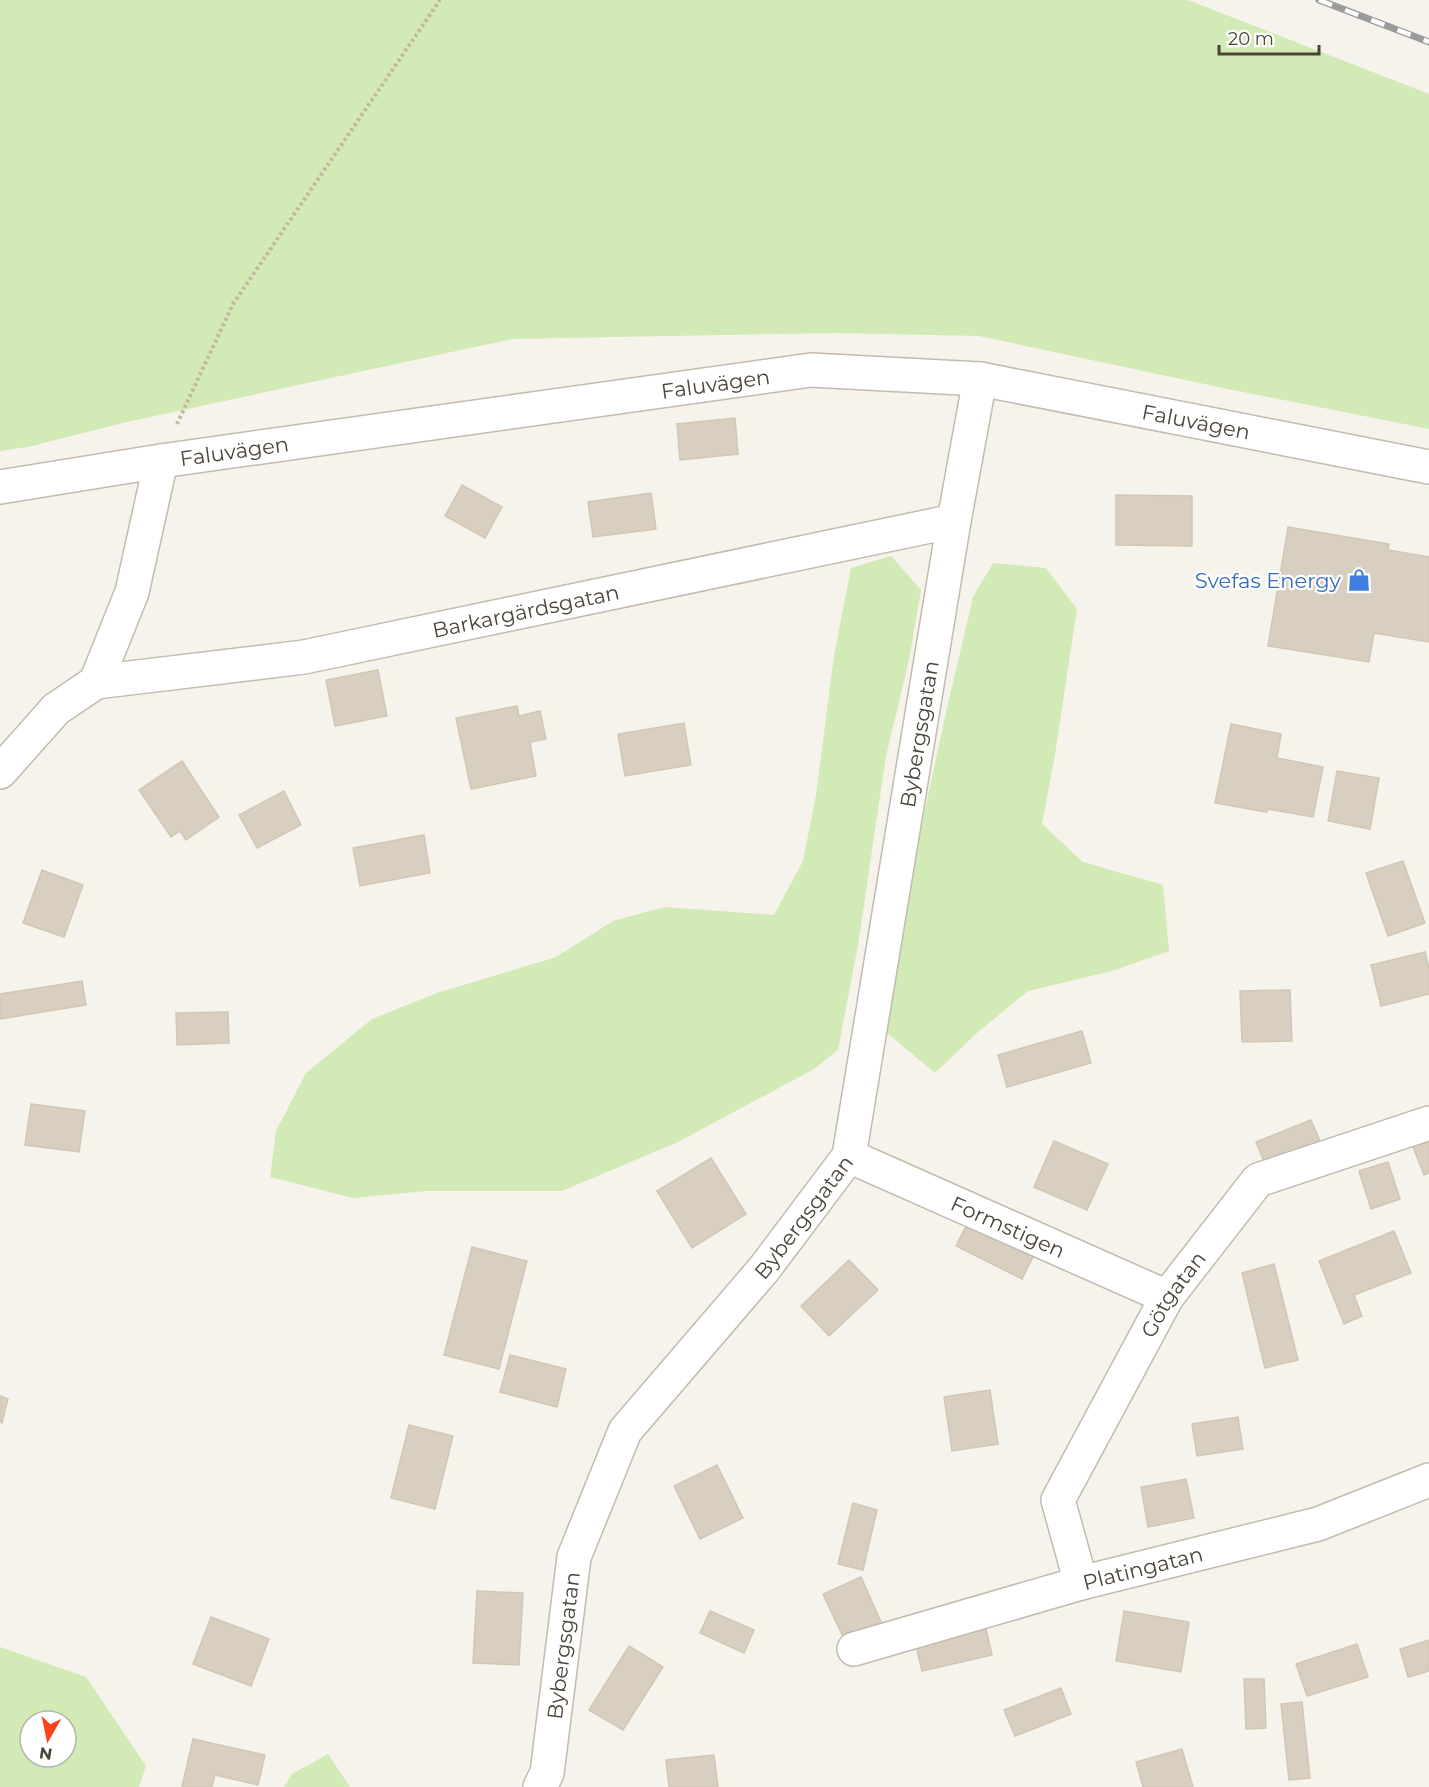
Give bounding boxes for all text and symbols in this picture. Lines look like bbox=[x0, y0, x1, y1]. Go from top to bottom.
scale bar bbox=[1219, 18, 1320, 56]
text: 20 m bbox=[1228, 28, 1274, 50]
street label: Faluvägen bbox=[659, 363, 772, 403]
street label: Faluvägen bbox=[1140, 399, 1252, 444]
street label: Faluvägen bbox=[178, 431, 290, 471]
shop icon: Svefas Energy bbox=[1346, 567, 1372, 593]
place label: Svefas Energy bbox=[1195, 568, 1342, 593]
street label: Barkargärdsgatan bbox=[430, 579, 621, 642]
street label: Bybergsgatan bbox=[894, 659, 943, 809]
street label: Bybergsgatan bbox=[749, 1150, 858, 1284]
street label: Formstigen bbox=[947, 1190, 1069, 1263]
street label: Götgatan bbox=[1135, 1246, 1211, 1342]
street label: Platingatan bbox=[1080, 1541, 1205, 1595]
street label: Bybergsgatan bbox=[541, 1570, 585, 1721]
north arrow bbox=[18, 1709, 78, 1769]
text: N bbox=[38, 1743, 54, 1764]

